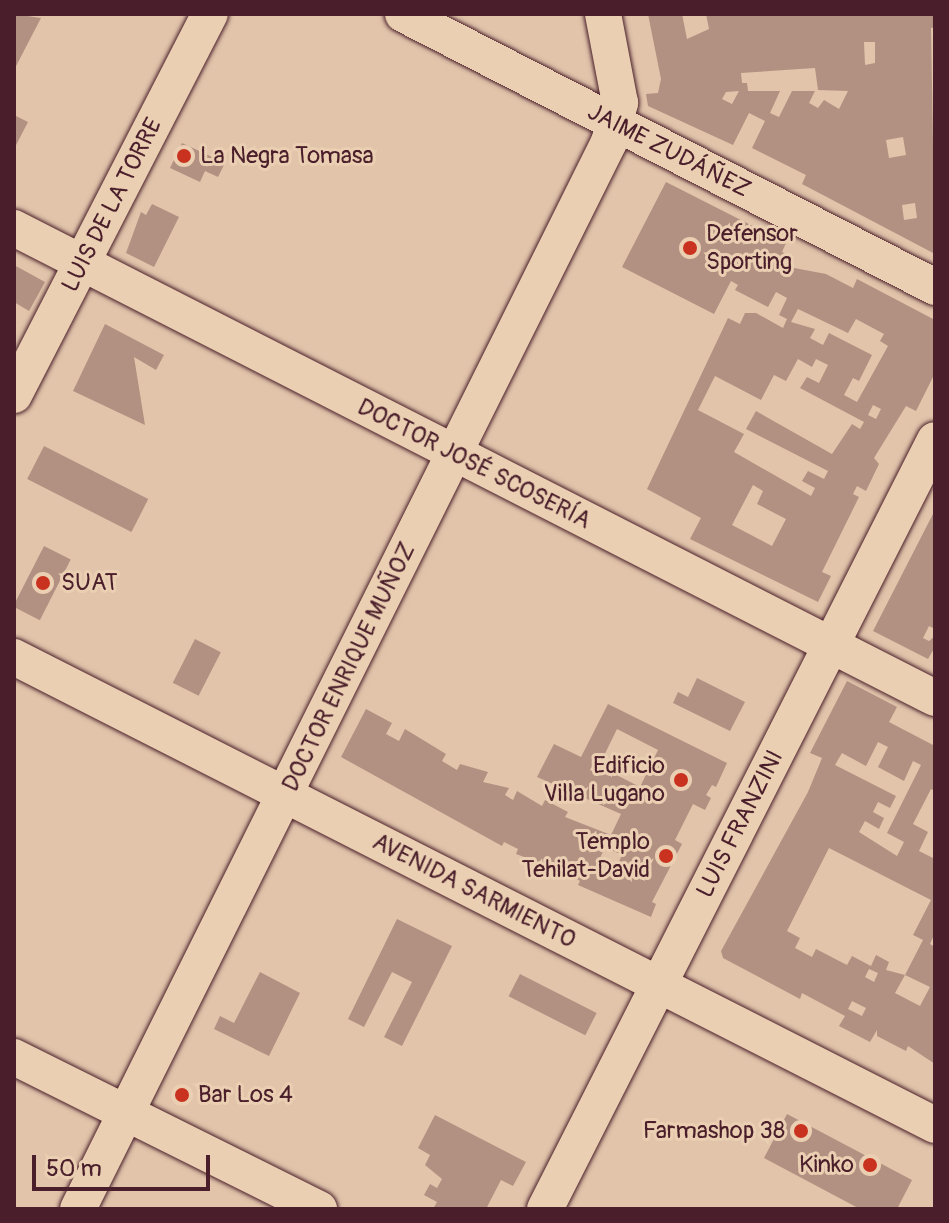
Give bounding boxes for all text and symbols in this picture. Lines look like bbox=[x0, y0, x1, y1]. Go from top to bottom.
street label: JAIME ZUDÁÑEZ bbox=[583, 98, 755, 204]
street label: LUIS DE LA TORRE bbox=[56, 113, 168, 297]
place label: La Negra Tomasa bbox=[200, 142, 374, 170]
marker: La Negra Tomasa bbox=[175, 147, 193, 165]
place label: Defensor Sporting bbox=[706, 220, 798, 276]
marker: Defensor Sporting bbox=[681, 239, 699, 257]
street label: DOCTOR JOSÉ SCOSERÍA bbox=[353, 393, 595, 535]
street label: DOCTOR ENRIQUE MUÑOZ bbox=[276, 538, 422, 796]
place label: SUAT bbox=[61, 569, 118, 597]
marker: SUAT bbox=[32, 572, 54, 594]
street label: LUIS FRANZINI bbox=[690, 745, 790, 903]
place label: Edificio Villa Lugano bbox=[543, 752, 665, 808]
marker: Edificio Villa Lugano bbox=[672, 771, 690, 789]
street label: AVENIDA SARMIENTO bbox=[368, 827, 580, 955]
place label: Templo Tehilat-David bbox=[521, 828, 650, 884]
marker: Templo Tehilat-David bbox=[657, 847, 675, 865]
place label: Bar Los 4 bbox=[198, 1081, 293, 1109]
marker: Bar Los 4 bbox=[173, 1086, 191, 1104]
place label: Farmashop 38 bbox=[643, 1117, 785, 1145]
marker: Farmashop 38 bbox=[792, 1122, 810, 1140]
scale bar bbox=[36, 1139, 214, 1189]
place label: Kinko bbox=[799, 1151, 854, 1179]
text: 50 m bbox=[46, 1154, 102, 1183]
marker: Kinko bbox=[861, 1156, 879, 1174]

